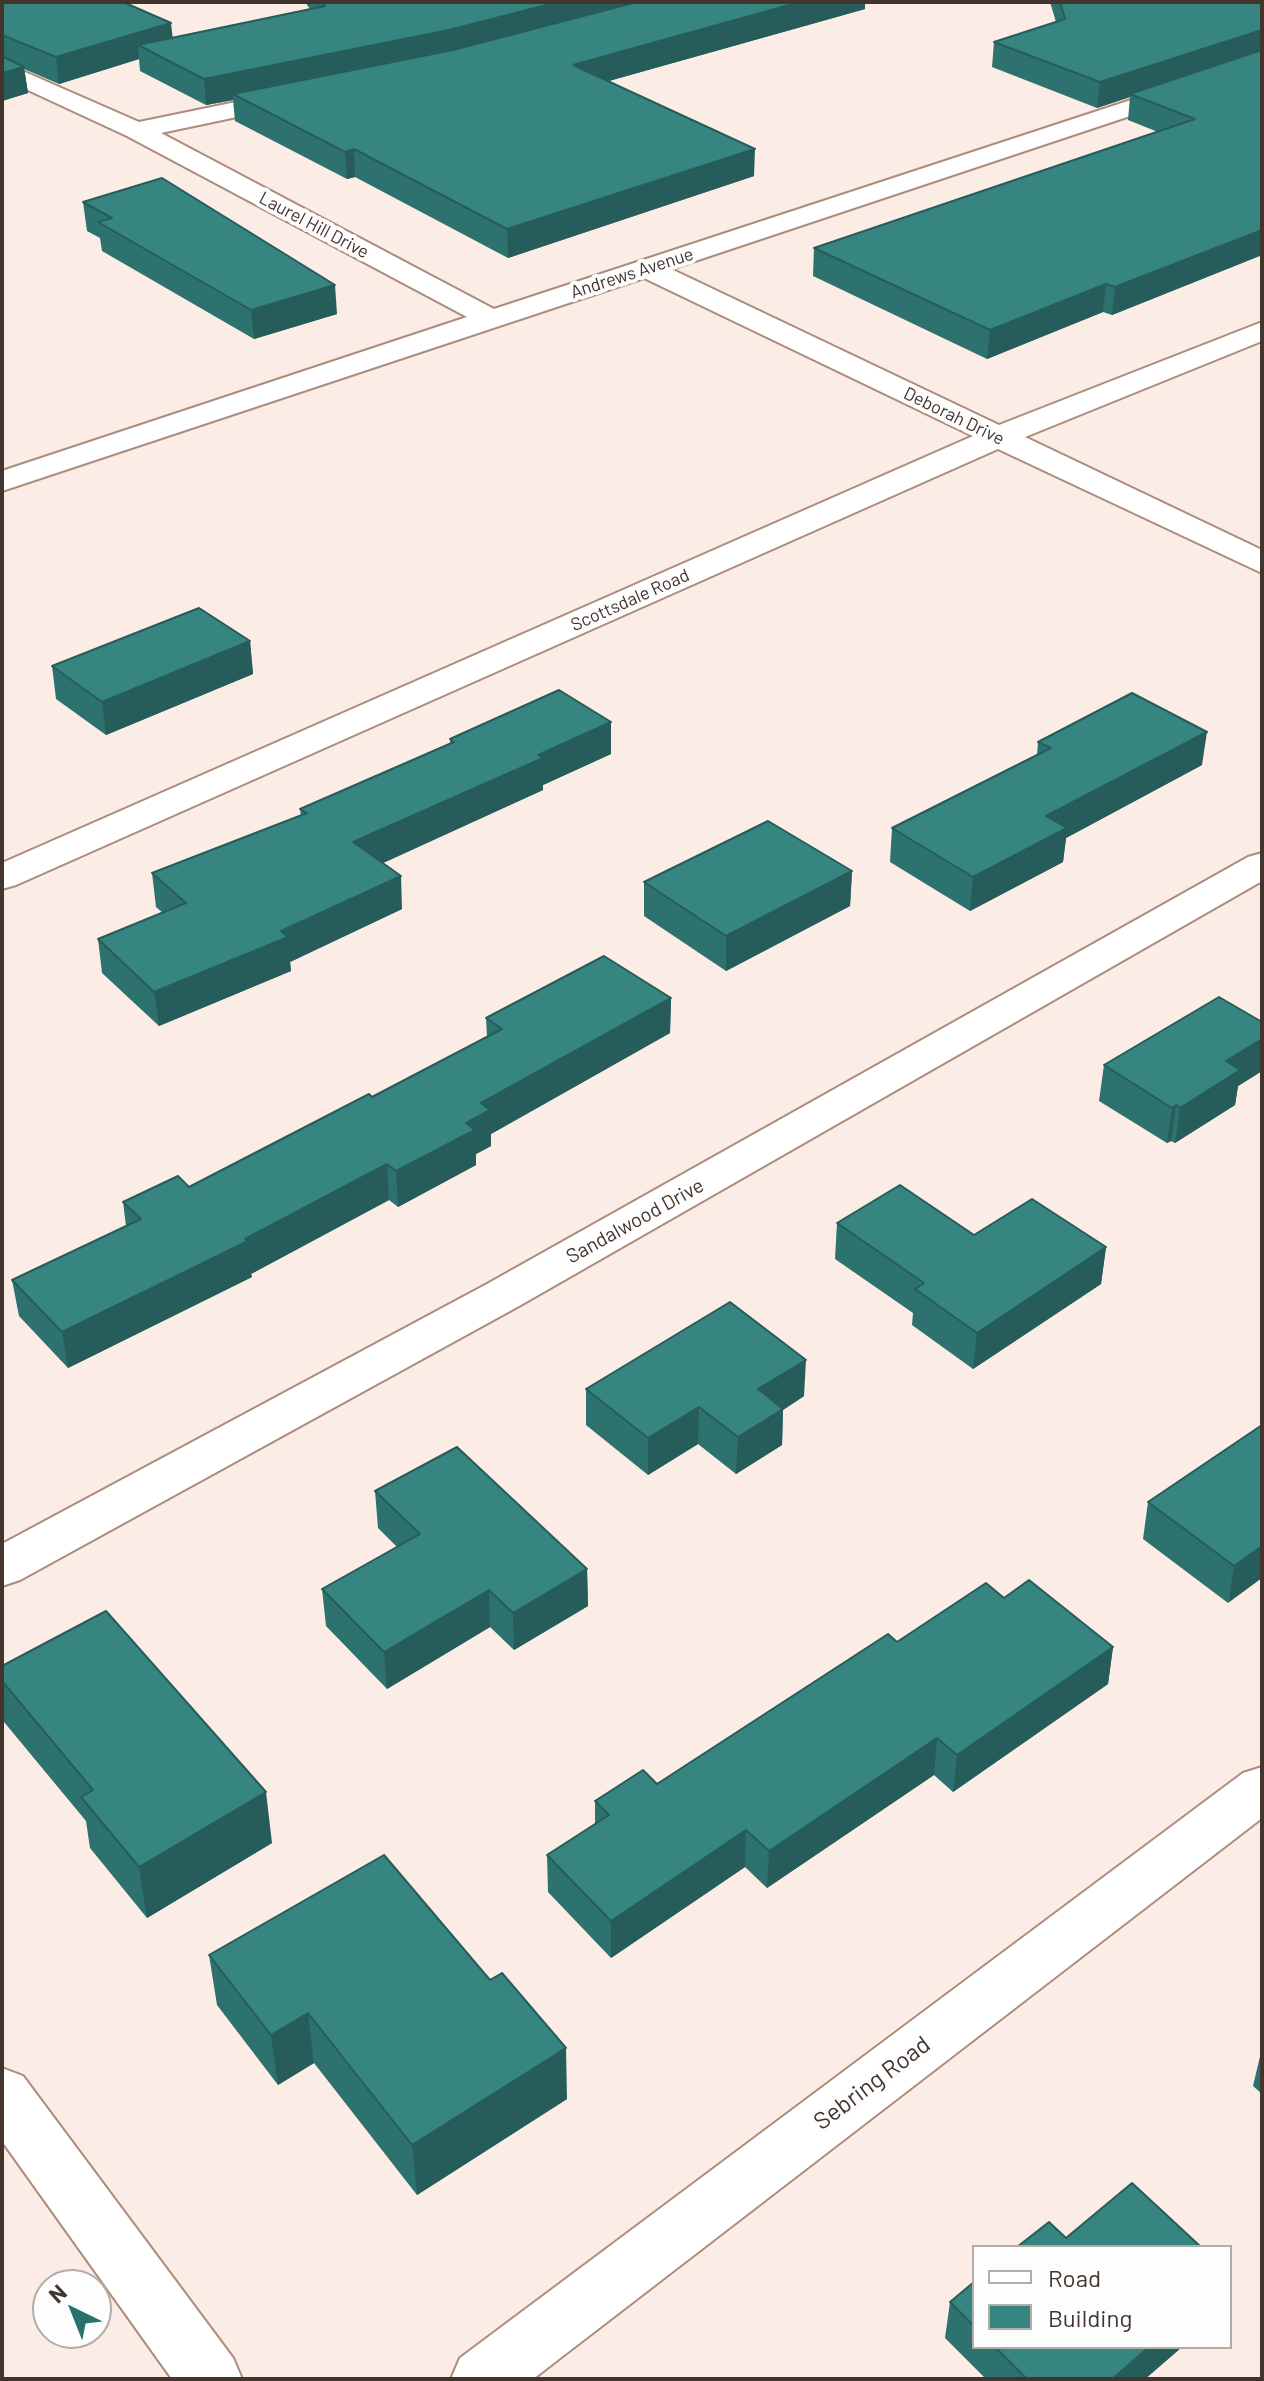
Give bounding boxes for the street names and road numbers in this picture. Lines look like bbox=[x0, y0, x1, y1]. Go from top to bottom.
street label: Laurel Hill Drive bbox=[255, 187, 373, 263]
street label: Andrews Avenue bbox=[568, 243, 696, 303]
street label: Deborah Drive bbox=[900, 382, 1008, 450]
street label: Scottsdale Road bbox=[567, 564, 693, 636]
street label: Sandalwood Drive bbox=[562, 1173, 708, 1269]
street label: Sebring Road bbox=[808, 2030, 936, 2136]

